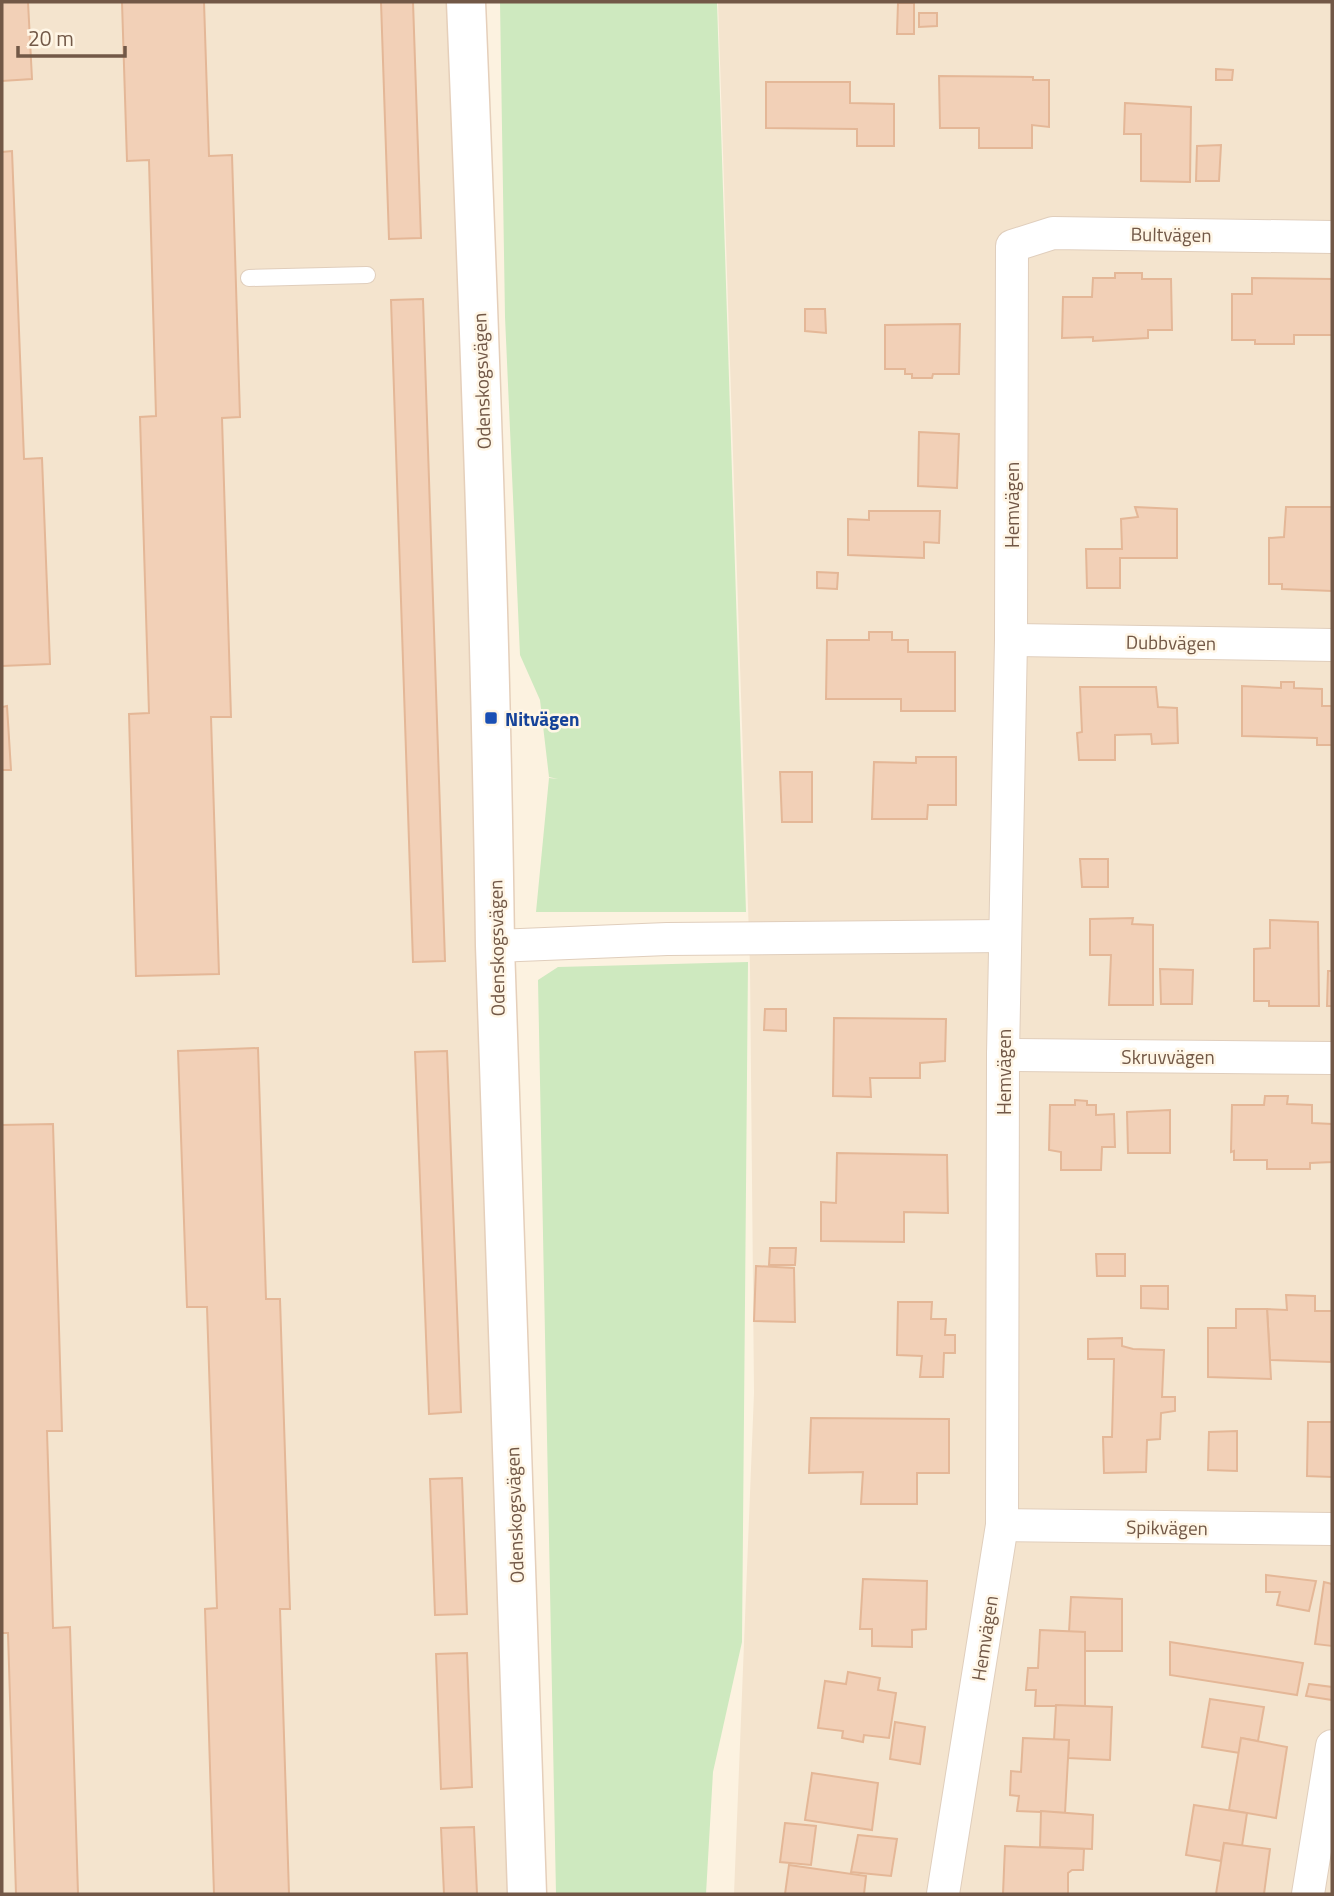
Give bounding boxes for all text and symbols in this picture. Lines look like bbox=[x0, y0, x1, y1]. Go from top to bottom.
scale bar bbox=[18, 14, 124, 58]
text: 20 m bbox=[28, 22, 74, 54]
street label: Bultvägen bbox=[1130, 219, 1212, 249]
street label: Odenskogsvägen bbox=[464, 312, 498, 450]
street label: Hemvägen bbox=[997, 462, 1026, 548]
street label: Dubbvägen bbox=[1126, 627, 1216, 657]
place label: Nitvägen bbox=[505, 704, 579, 733]
marker: Nitvägen bbox=[483, 710, 499, 726]
street label: Odenskogsvägen bbox=[480, 879, 512, 1017]
street label: Hemvägen bbox=[989, 1029, 1018, 1115]
street label: Skruvvägen bbox=[1121, 1042, 1215, 1071]
street label: Odenskogsvägen bbox=[497, 1446, 531, 1584]
street label: Spikvägen bbox=[1126, 1512, 1208, 1542]
street label: Hemvägen bbox=[963, 1593, 1005, 1683]

